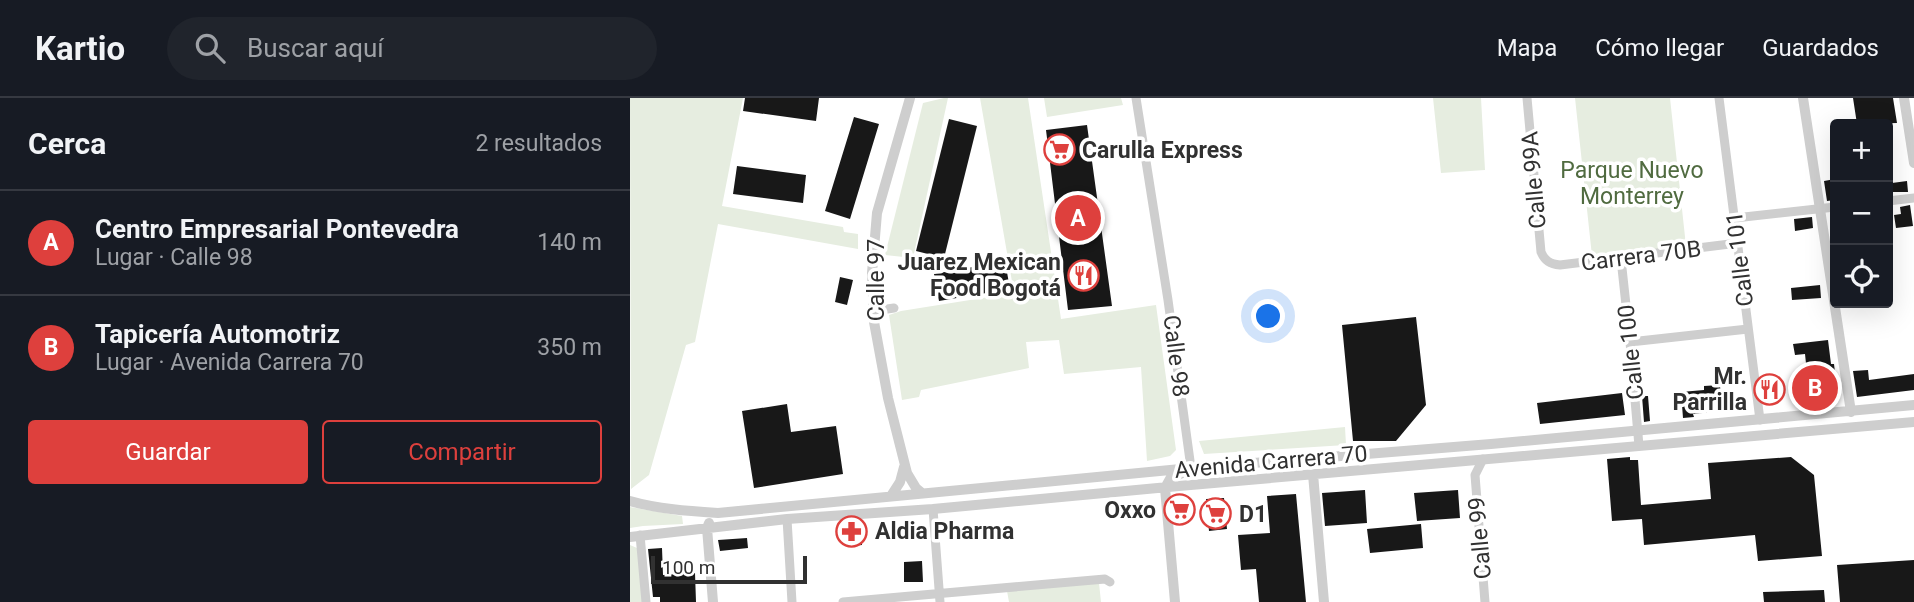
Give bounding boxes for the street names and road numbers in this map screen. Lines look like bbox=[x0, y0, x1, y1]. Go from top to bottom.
street label: Calle 99A bbox=[1516, 130, 1552, 230]
street label: Calle 101 bbox=[1721, 210, 1759, 308]
street label: Carrera 70B bbox=[1579, 235, 1703, 277]
street label: Calle 97 bbox=[863, 239, 890, 321]
street label: Calle 100 bbox=[1613, 303, 1649, 401]
street label: Calle 98 bbox=[1158, 313, 1194, 399]
street label: Avenida Carrera 70 bbox=[1173, 440, 1369, 484]
street label: Calle 99 bbox=[1463, 496, 1497, 580]

